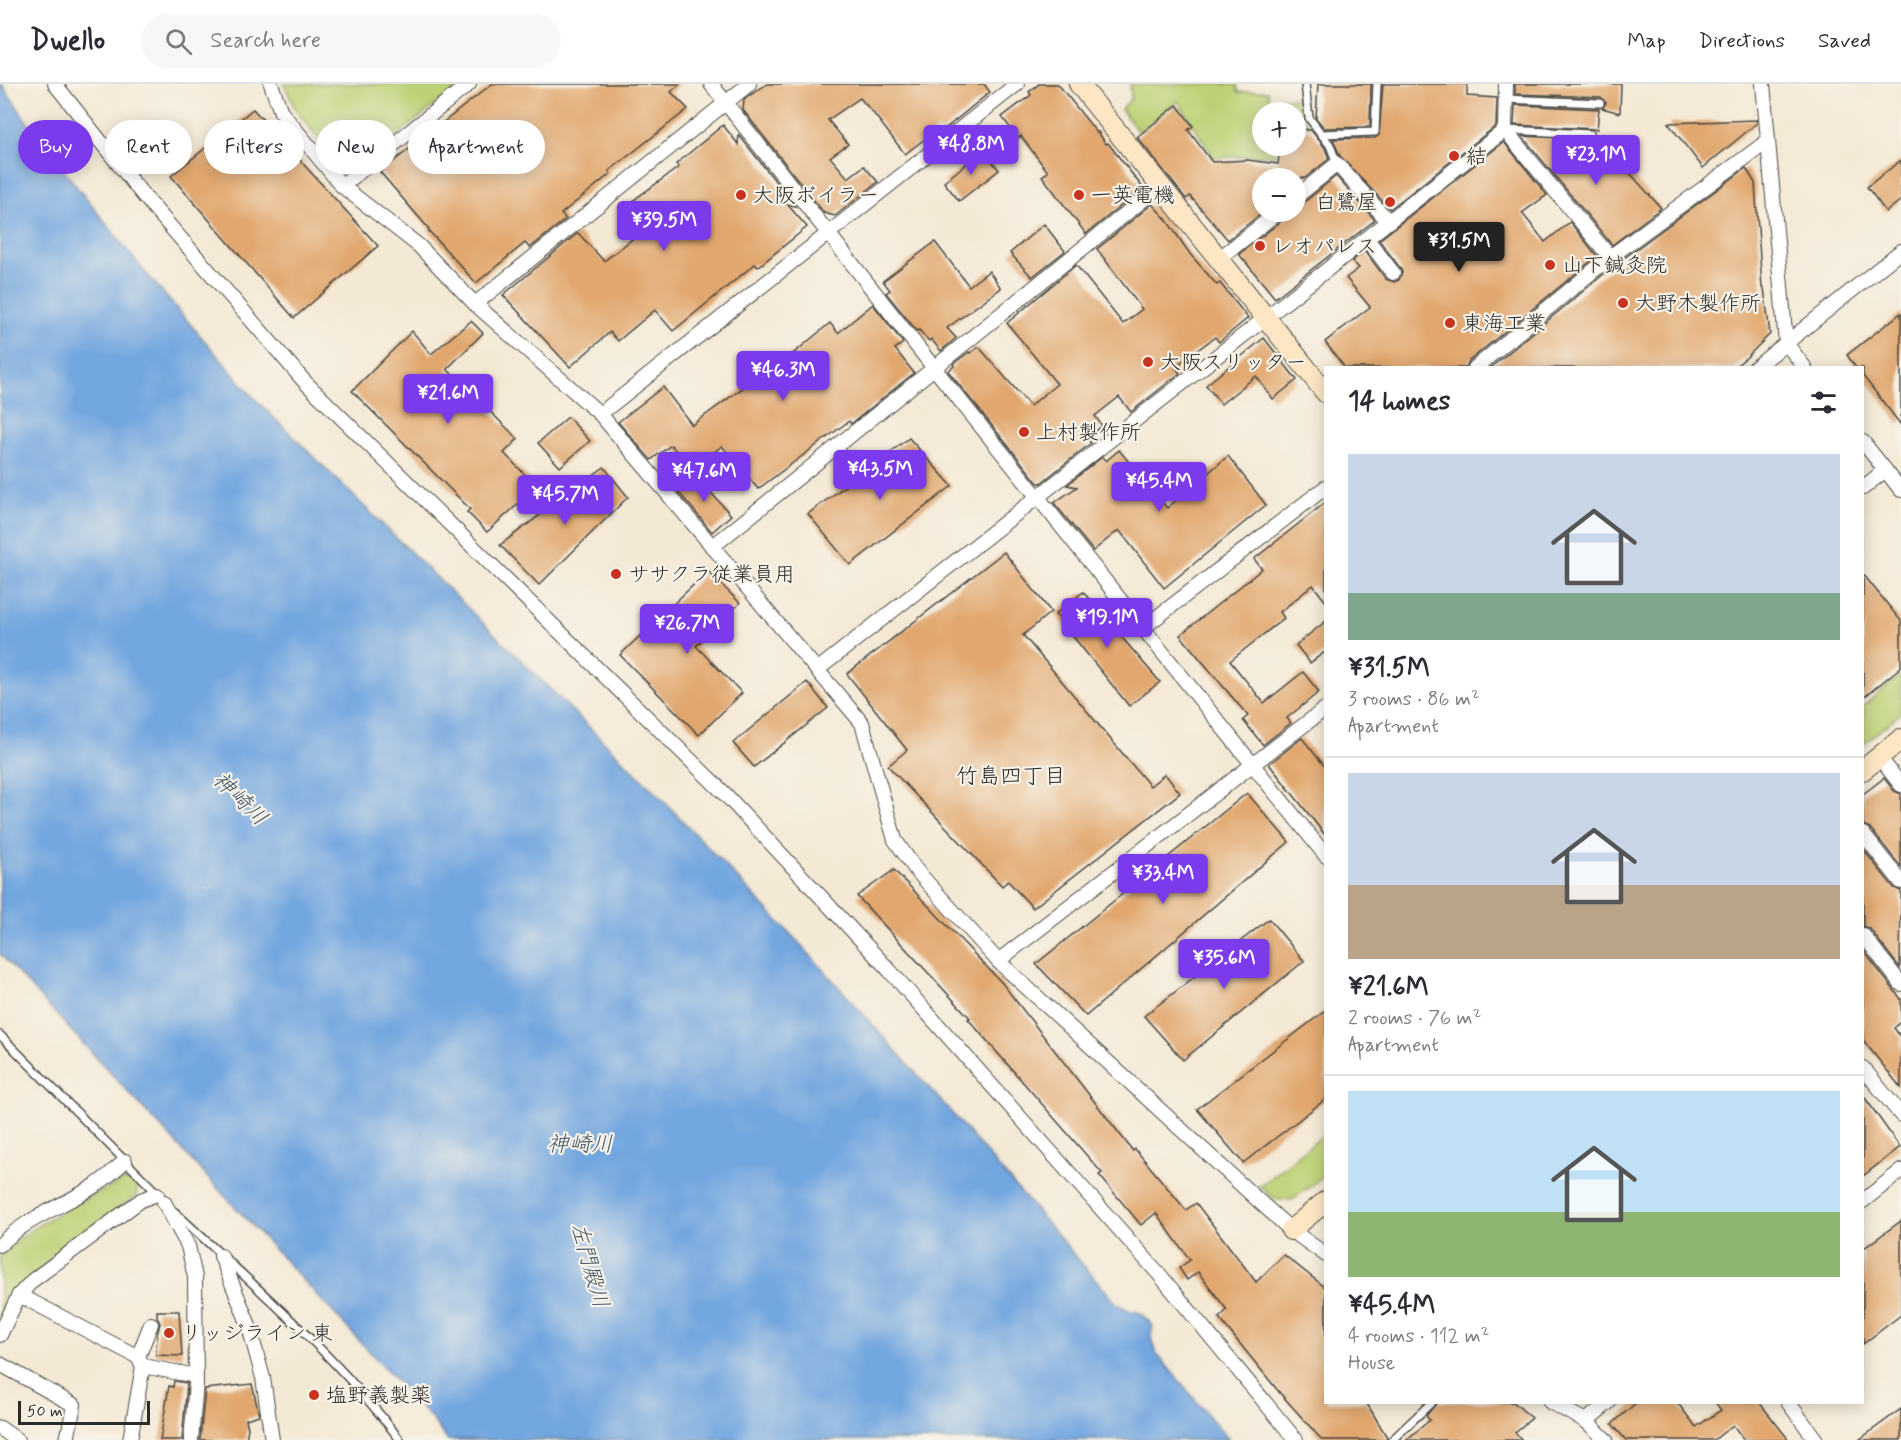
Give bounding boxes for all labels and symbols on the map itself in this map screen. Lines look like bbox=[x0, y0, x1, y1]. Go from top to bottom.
pin: ¥48.8M bbox=[922, 125, 1020, 176]
pin: ¥23.1M bbox=[1547, 135, 1645, 186]
place label: 結 bbox=[1466, 143, 1487, 171]
marker: 結 bbox=[1447, 149, 1461, 163]
place label: 大阪ボイラー bbox=[753, 182, 879, 210]
place label: 一英電機 bbox=[1091, 182, 1175, 210]
marker: 大阪ボイラー bbox=[734, 188, 748, 202]
marker: 一英電機 bbox=[1072, 188, 1086, 202]
place label: 白鷺屋 bbox=[1315, 189, 1378, 217]
marker: 白鷺屋 bbox=[1383, 195, 1397, 209]
pin: ¥39.5M bbox=[615, 201, 713, 252]
pin: ¥31.5M bbox=[1410, 222, 1508, 273]
place label: レオパレス bbox=[1272, 233, 1377, 261]
marker: レオパレス bbox=[1253, 239, 1267, 253]
place label: 山下鍼灸院 bbox=[1562, 252, 1667, 280]
marker: 山下鍼灸院 bbox=[1543, 258, 1557, 272]
place label: 大野木製作所 bbox=[1635, 290, 1761, 318]
marker: 大野木製作所 bbox=[1616, 296, 1630, 310]
place label: 東海工業 bbox=[1462, 310, 1546, 338]
marker: 東海工業 bbox=[1443, 316, 1457, 330]
place label: 大阪スリッター bbox=[1160, 349, 1307, 377]
pin: ¥46.3M bbox=[734, 351, 832, 402]
marker: 大阪スリッター bbox=[1141, 355, 1155, 369]
pin: ¥21.6M bbox=[399, 374, 497, 425]
place label: 上村製作所 bbox=[1036, 419, 1141, 447]
marker: 上村製作所 bbox=[1017, 425, 1031, 439]
pin: ¥43.5M bbox=[831, 450, 929, 501]
pin: ¥47.6M bbox=[655, 452, 753, 503]
pin: ¥45.4M bbox=[1110, 462, 1208, 513]
pin: ¥45.7M bbox=[516, 475, 614, 526]
place label: ササクラ従業員用 bbox=[628, 561, 795, 589]
marker: ササクラ従業員用 bbox=[609, 567, 623, 581]
pin: ¥19.1M bbox=[1058, 598, 1156, 649]
pin: ¥26.7M bbox=[638, 604, 736, 655]
district label: 竹島四丁目 bbox=[956, 763, 1066, 791]
water label: 神崎川 bbox=[206, 766, 273, 832]
pin: ¥33.4M bbox=[1114, 854, 1212, 905]
pin: ¥35.6M bbox=[1175, 939, 1273, 990]
water label: 神崎川 bbox=[547, 1131, 613, 1159]
water label: 左門殿川 bbox=[563, 1219, 615, 1312]
place label: リッジライン 東 bbox=[181, 1320, 333, 1348]
marker: リッジライン 東 bbox=[162, 1326, 176, 1340]
place label: 塩野義製薬 bbox=[326, 1382, 431, 1410]
marker: 塩野義製薬 bbox=[307, 1388, 321, 1402]
scale bar bbox=[18, 1398, 150, 1426]

